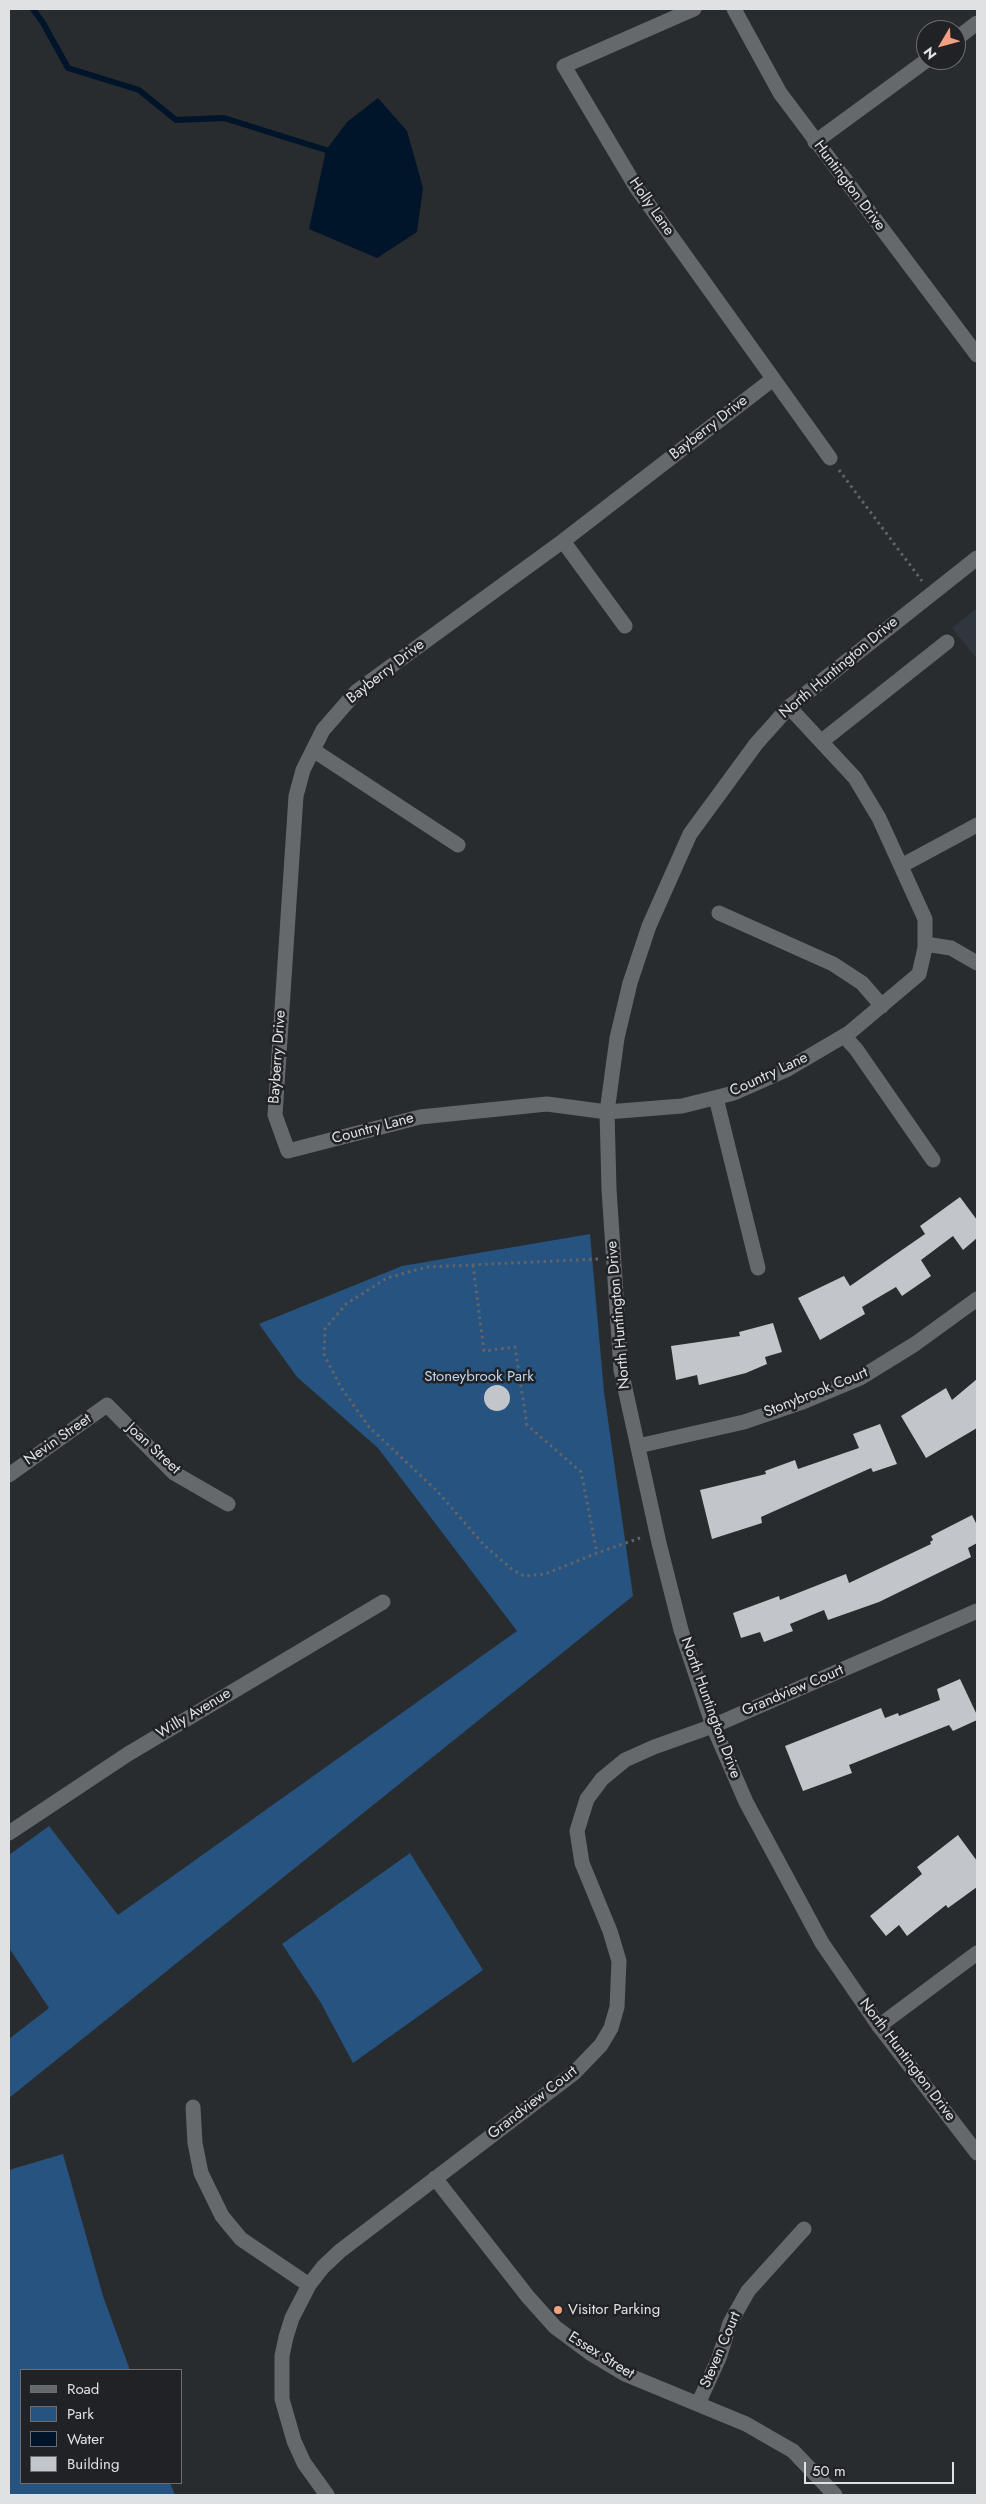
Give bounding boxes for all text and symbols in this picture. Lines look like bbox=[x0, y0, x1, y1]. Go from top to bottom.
north arrow bbox=[916, 20, 966, 70]
text: N bbox=[918, 43, 941, 64]
street label: Huntington Drive bbox=[809, 137, 889, 235]
street label: Holly Lane bbox=[625, 175, 677, 239]
street label: Bayberry Drive bbox=[667, 392, 751, 464]
street label: North Huntington Drive bbox=[776, 613, 902, 723]
street label: Bayberry Drive bbox=[344, 636, 428, 708]
street label: Bayberry Drive bbox=[266, 1010, 290, 1104]
street label: Country Lane bbox=[727, 1049, 811, 1101]
street label: Country Lane bbox=[330, 1109, 416, 1149]
street label: North Huntington Drive bbox=[604, 1240, 634, 1390]
street label: Stonybrook Court bbox=[761, 1364, 871, 1422]
park label: Stoneybrook Park bbox=[424, 1368, 534, 1386]
street label: Nevin Street bbox=[21, 1410, 95, 1470]
street label: Joan Street bbox=[122, 1420, 184, 1478]
street label: North Huntington Drive bbox=[676, 1635, 744, 1781]
street label: Grandview Court bbox=[740, 1662, 846, 1720]
street label: Willy Avenue bbox=[154, 1685, 234, 1743]
street label: North Huntington Drive bbox=[855, 1995, 959, 2125]
street label: Grandview Court bbox=[485, 2063, 581, 2143]
place label: Visitor Parking bbox=[568, 2301, 660, 2319]
marker: Visitor Parking bbox=[552, 2304, 564, 2316]
street label: Steven Court bbox=[697, 2309, 745, 2391]
street label: Essex Street bbox=[565, 2329, 637, 2383]
legend bbox=[20, 2369, 182, 2484]
text: Road bbox=[67, 2378, 99, 2400]
text: Park bbox=[67, 2403, 94, 2425]
text: Water bbox=[67, 2428, 104, 2450]
scale bar bbox=[806, 2452, 956, 2484]
text: Building bbox=[67, 2453, 119, 2475]
text: 50 m bbox=[812, 2460, 846, 2482]

